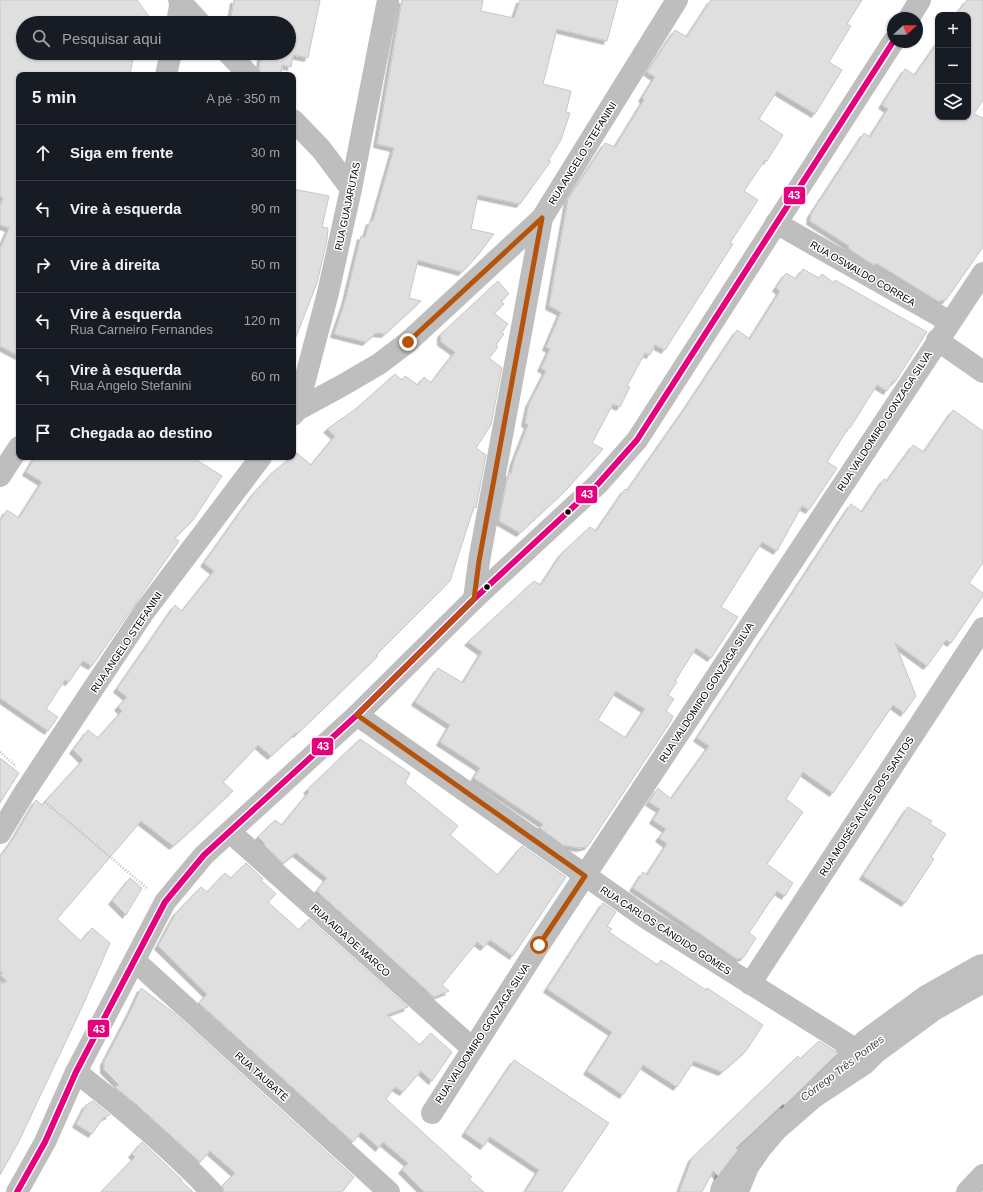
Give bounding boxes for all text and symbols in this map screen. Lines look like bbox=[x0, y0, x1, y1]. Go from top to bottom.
north arrow bbox=[887, 12, 923, 48]
map controls bbox=[935, 12, 971, 120]
button: + bbox=[935, 12, 971, 48]
search box bbox=[16, 16, 296, 60]
icon: search bbox=[30, 27, 52, 49]
text: Pesquisar aqui bbox=[62, 30, 161, 47]
button: − bbox=[935, 48, 971, 84]
button: layers bbox=[935, 84, 971, 120]
text: 5 min bbox=[32, 88, 76, 107]
text: A pé · 350 m bbox=[206, 91, 280, 106]
street label: RUA ANGELO STEFANINI bbox=[546, 100, 619, 207]
icon: ahead bbox=[32, 142, 54, 164]
text: Siga em frente bbox=[70, 144, 173, 161]
text: 30 m bbox=[251, 145, 280, 160]
street label: RUA GUAJARUTAS bbox=[333, 161, 362, 251]
line badge: 43 bbox=[783, 186, 806, 205]
text: 43 bbox=[788, 189, 800, 201]
icon: left bbox=[32, 198, 54, 220]
text: Vire à esquerda bbox=[70, 200, 181, 217]
text: 90 m bbox=[251, 201, 280, 216]
street label: RUA OSWALDO CORREA bbox=[808, 239, 918, 308]
icon: right bbox=[32, 254, 54, 276]
text: Vire à direita bbox=[70, 256, 160, 273]
text: 50 m bbox=[251, 257, 280, 272]
text: Vire à esquerda bbox=[70, 305, 181, 322]
icon: left bbox=[32, 310, 54, 332]
text: 120 m bbox=[244, 313, 280, 328]
text: Rua Carneiro Fernandes bbox=[70, 322, 213, 337]
route end bbox=[399, 333, 417, 351]
street label: RUA VALDOMIRO GONZAGA SILVA bbox=[835, 349, 934, 493]
text: Vire à esquerda bbox=[70, 361, 181, 378]
icon: left bbox=[32, 366, 54, 388]
text: 60 m bbox=[251, 369, 280, 384]
text: Rua Angelo Stefanini bbox=[70, 378, 191, 393]
icon: arrive bbox=[32, 422, 54, 444]
text: Chegada ao destino bbox=[70, 424, 213, 441]
line badge: 43 bbox=[575, 485, 598, 504]
text: 43 bbox=[581, 488, 593, 500]
unlabelled marker bbox=[563, 507, 573, 517]
unlabelled marker bbox=[482, 582, 492, 592]
street label: RUA ANGELO STEFANINI bbox=[89, 590, 164, 695]
street label: RUA VALDOMIRO GONZAGA SILVA bbox=[657, 620, 756, 764]
street label: RUA MOISÉS ALVES DOS SANTOS bbox=[816, 734, 916, 878]
line badge: 43 bbox=[311, 737, 334, 756]
text: 43 bbox=[317, 740, 329, 752]
street label: RUA CARLOS CÂNDIDO GOMES bbox=[598, 883, 734, 977]
street label: RUA AIDA DE MARCO bbox=[309, 902, 393, 979]
route start bbox=[530, 936, 548, 954]
street label: RUA VALDOMIRO GONZAGA SILVA bbox=[433, 961, 532, 1105]
line badge: 43 bbox=[87, 1019, 110, 1038]
text: 43 bbox=[93, 1023, 105, 1035]
water label: Córrego Três Pontes bbox=[798, 1032, 886, 1103]
street label: RUA TAUBATÉ bbox=[233, 1049, 291, 1103]

